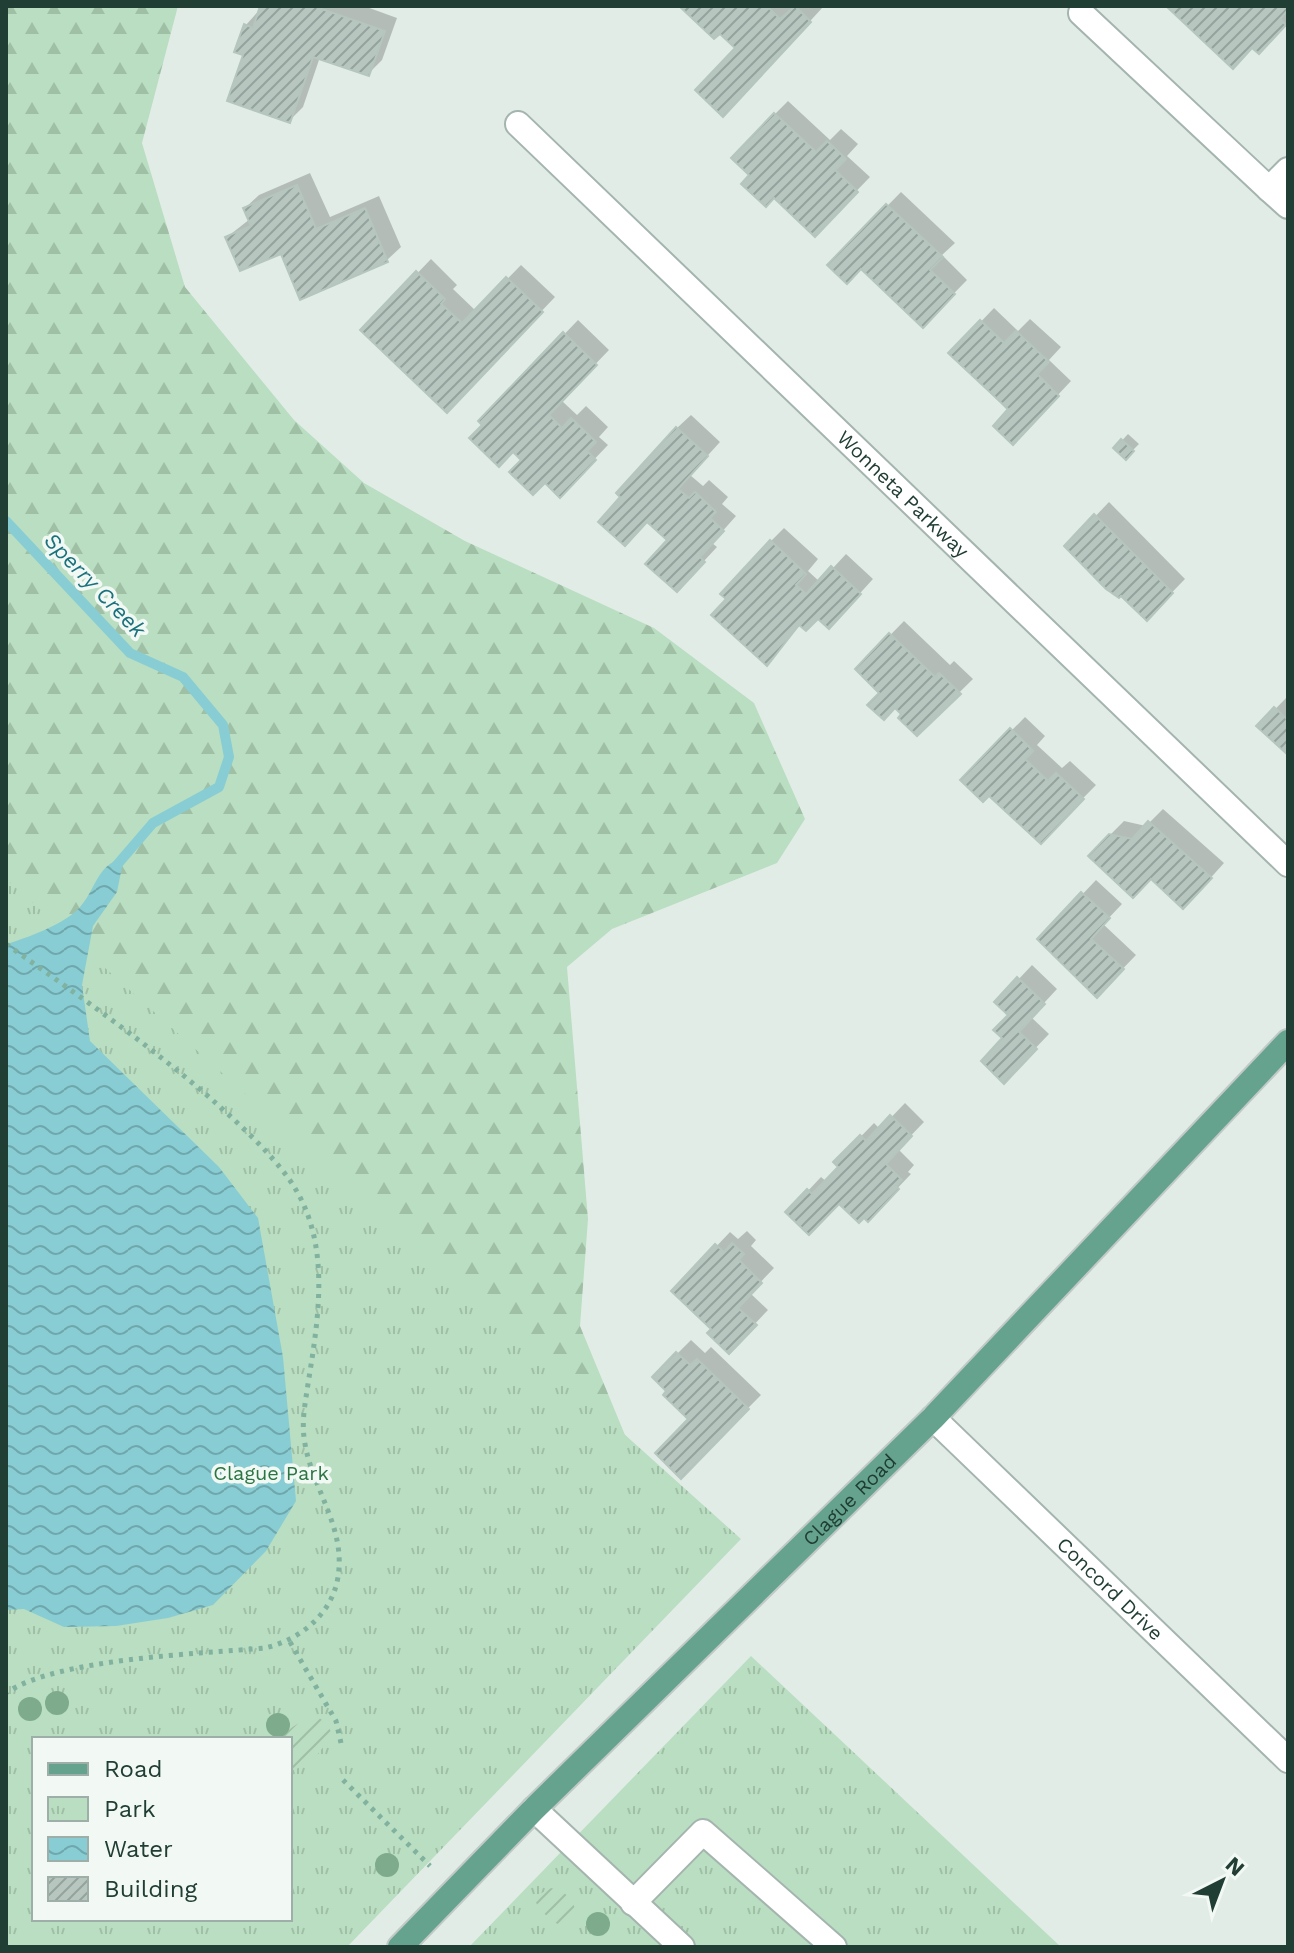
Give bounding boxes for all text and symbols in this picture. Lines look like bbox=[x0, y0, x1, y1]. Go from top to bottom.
street label: Wonneta Parkway bbox=[832, 425, 974, 563]
water label: Sperry Creek bbox=[39, 528, 152, 643]
street label: Clague Road bbox=[798, 1449, 901, 1551]
park label: Clague Park bbox=[213, 1461, 329, 1485]
street label: Concord Drive bbox=[1052, 1532, 1168, 1645]
legend bbox=[32, 1737, 292, 1921]
text: Road bbox=[104, 1755, 163, 1783]
text: Park bbox=[104, 1795, 156, 1823]
text: Water bbox=[104, 1835, 173, 1863]
north arrow bbox=[1182, 1841, 1262, 1921]
text: N bbox=[1221, 1852, 1249, 1881]
text: Building bbox=[104, 1875, 197, 1903]

